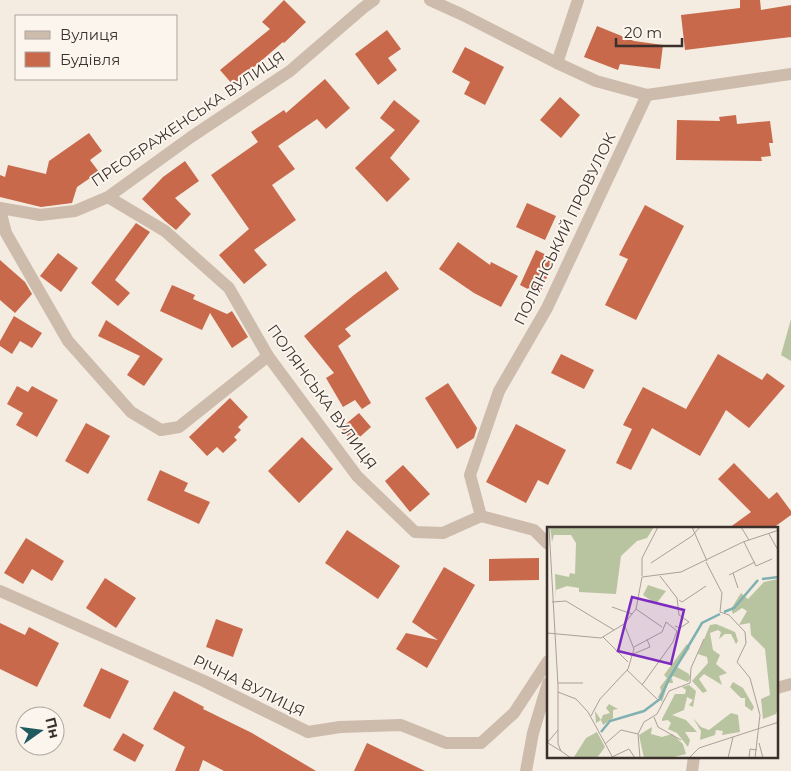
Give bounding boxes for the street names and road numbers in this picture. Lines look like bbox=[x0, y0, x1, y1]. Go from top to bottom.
street label: ПРЕОБРАЖЕНСЬКА ВУЛИЦЯ bbox=[87, 47, 288, 191]
street label: ПОЛЯНСЬКИЙ ПРОВУЛОК bbox=[510, 129, 620, 328]
street label: ПОЛЯНСЬКА ВУЛИЦЯ bbox=[263, 320, 381, 473]
street label: РІЧНА ВУЛИЦЯ bbox=[190, 650, 308, 721]

